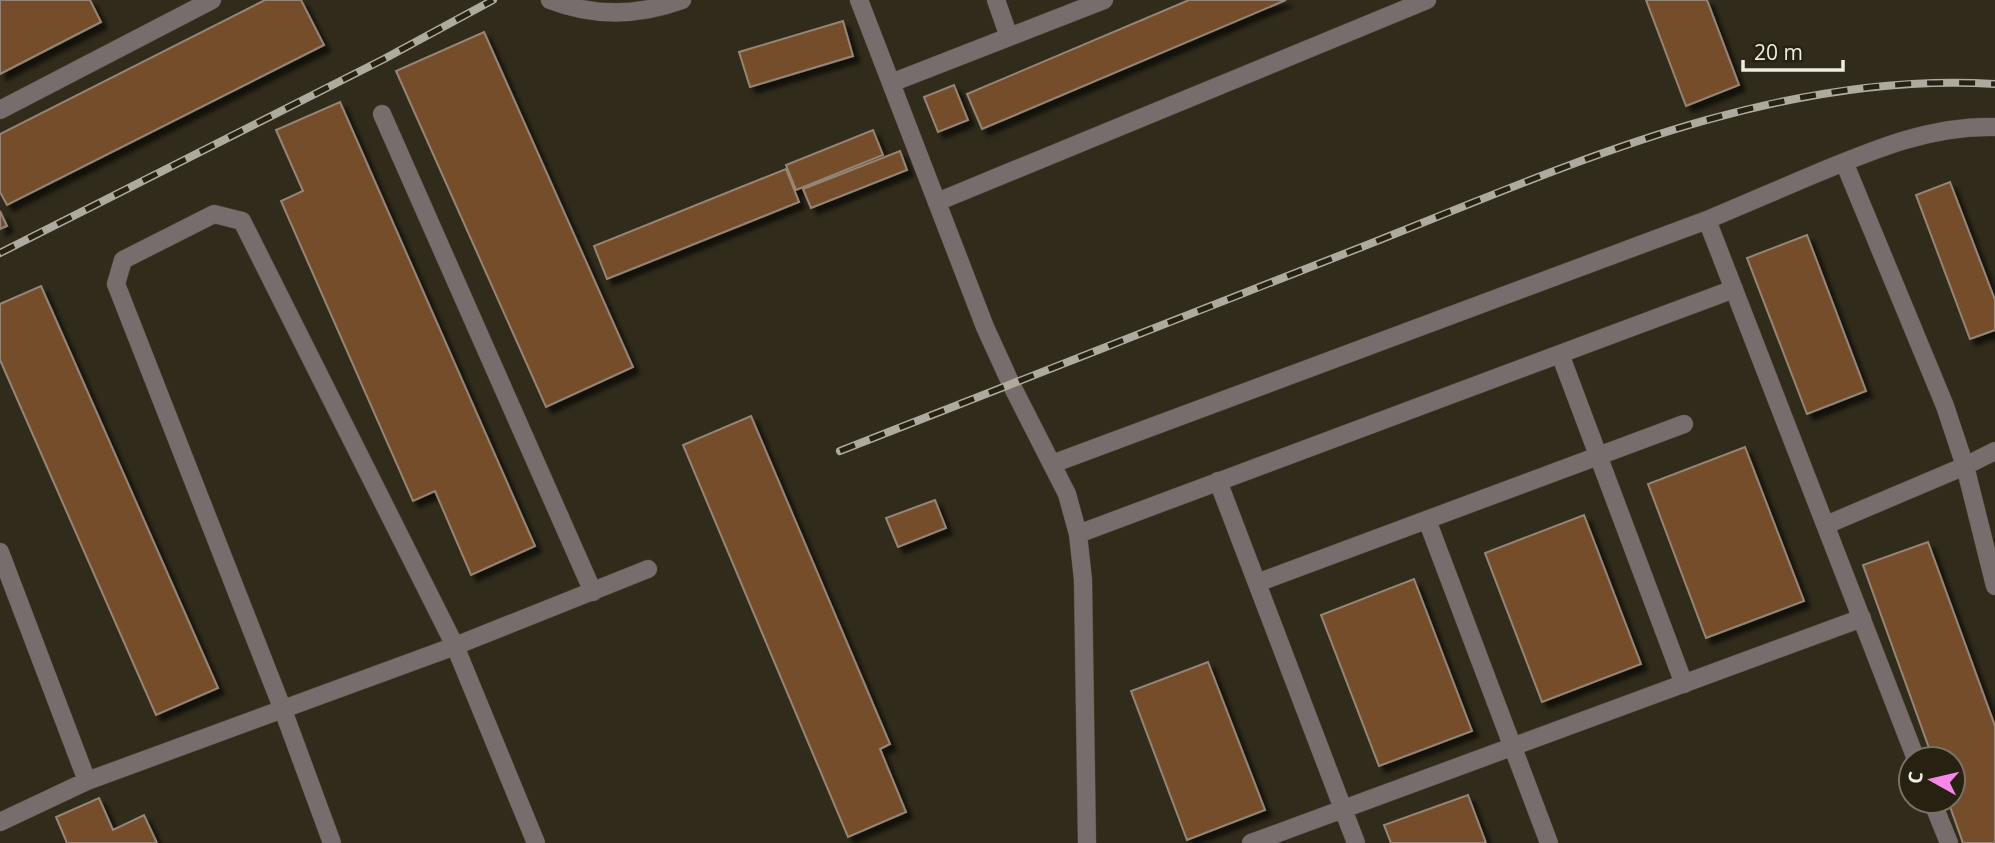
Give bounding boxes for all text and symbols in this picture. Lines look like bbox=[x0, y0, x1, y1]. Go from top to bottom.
scale bar bbox=[1743, 28, 1843, 72]
text: 20 m bbox=[1754, 38, 1803, 66]
north arrow bbox=[1897, 745, 1967, 815]
text: С bbox=[1901, 770, 1929, 785]

